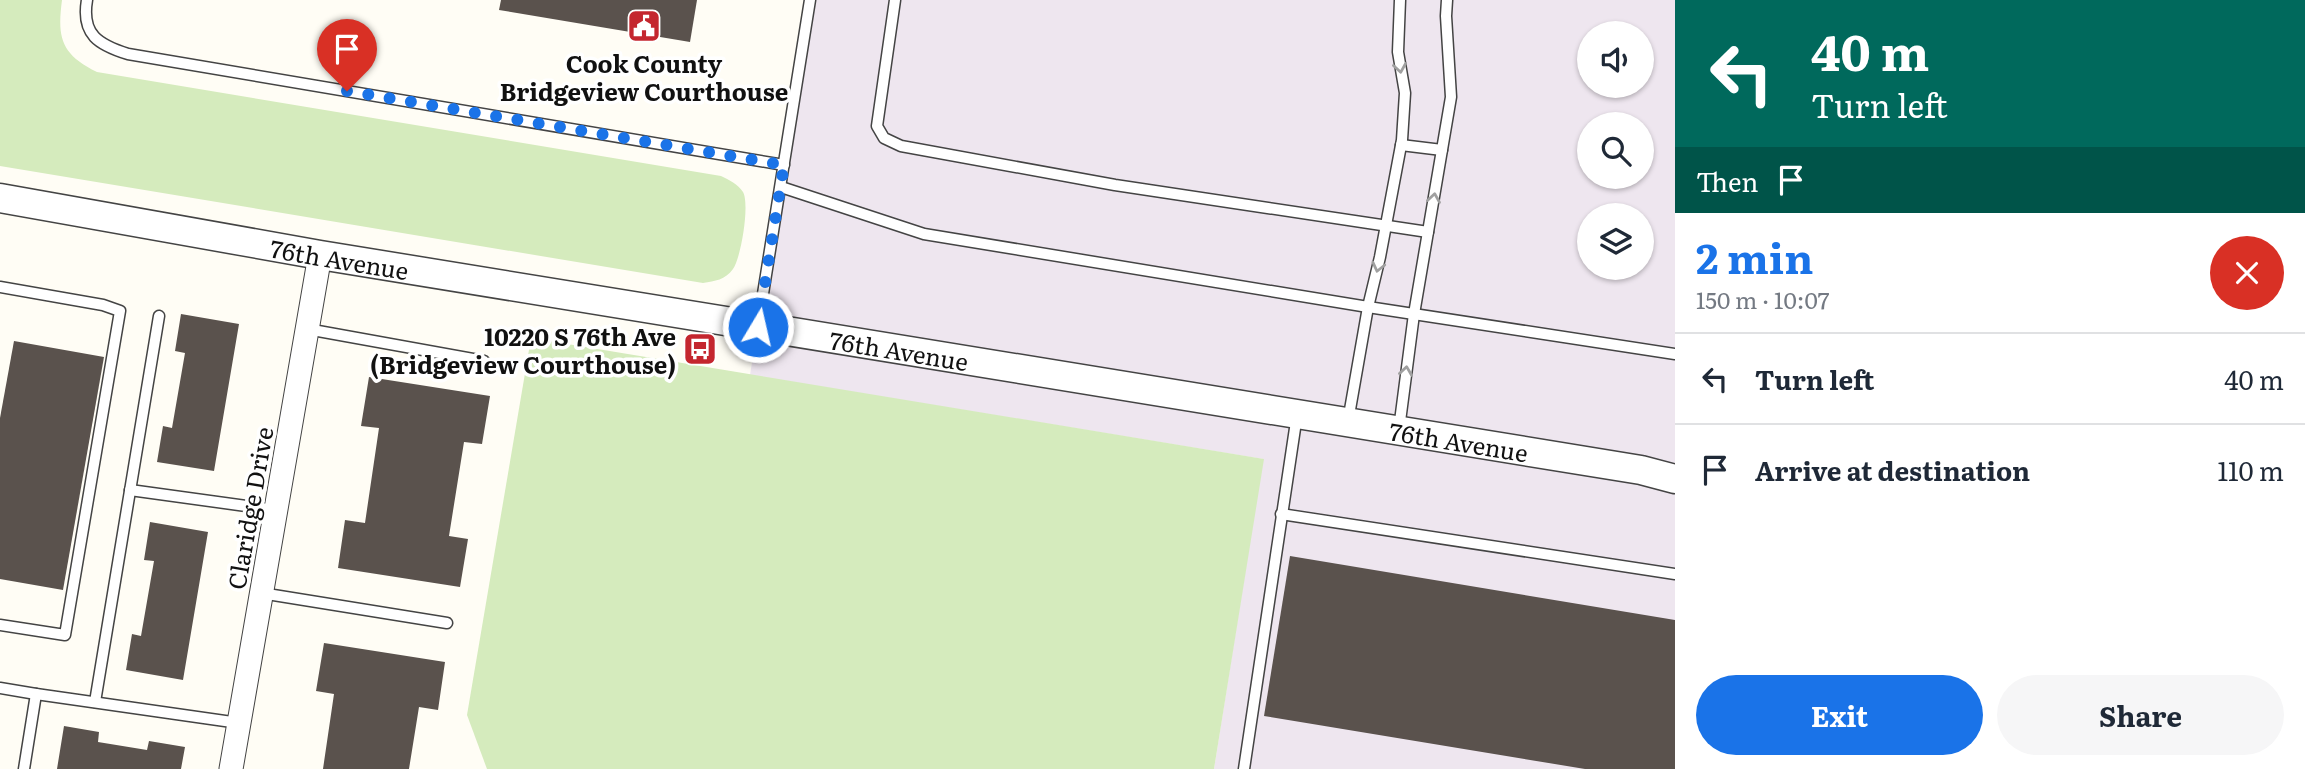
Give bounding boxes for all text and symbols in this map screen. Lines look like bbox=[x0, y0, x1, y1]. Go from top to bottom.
public building icon: Cook County Bridgeview Courthouse bbox=[625, 7, 663, 45]
text: 40 m bbox=[1811, 13, 1929, 86]
pin bbox=[317, 19, 377, 91]
map controls bbox=[1577, 21, 1654, 280]
button: sound bbox=[1577, 21, 1654, 98]
icon: left bbox=[1696, 28, 1787, 119]
icon: arrive bbox=[328, 30, 366, 68]
place label: Cook County Bridgeview Courthouse bbox=[500, 45, 788, 108]
one-way arrow bbox=[1392, 62, 1407, 74]
text: Turn left bbox=[1811, 80, 1948, 128]
button: search bbox=[1577, 112, 1654, 189]
text: Then bbox=[1696, 161, 1758, 200]
icon: arrive bbox=[1772, 161, 1810, 199]
one-way arrow bbox=[1426, 192, 1441, 204]
button: layers bbox=[1577, 203, 1654, 280]
text: 2 min bbox=[1696, 225, 1813, 287]
street label: 76th Avenue bbox=[268, 229, 411, 287]
button: close bbox=[2210, 236, 2284, 310]
one-way arrow bbox=[1372, 261, 1386, 273]
text: 150 m · 10:07 bbox=[1696, 282, 1829, 316]
position arrow bbox=[721, 290, 795, 364]
place label: 10220 S 76th Ave (Bridgeview Courthouse) bbox=[370, 318, 676, 381]
street label: 76th Avenue bbox=[828, 321, 971, 378]
bus stop icon: 10220 S 76th Ave (Bridgeview Courthouse) bbox=[681, 330, 719, 368]
text: Turn left bbox=[1755, 359, 1874, 398]
text: 40 m bbox=[2224, 359, 2284, 398]
icon: left bbox=[1696, 360, 1734, 398]
one-way arrow bbox=[1399, 366, 1414, 377]
street label: 76th Avenue bbox=[1387, 412, 1531, 469]
street label: Claridge Drive bbox=[217, 424, 281, 592]
text: Arrive at destination bbox=[1755, 450, 2030, 489]
text: 110 m bbox=[2217, 450, 2284, 489]
icon: arrive bbox=[1696, 451, 1734, 489]
button: Exit bbox=[1696, 675, 1983, 755]
button: Share bbox=[1997, 675, 2284, 755]

